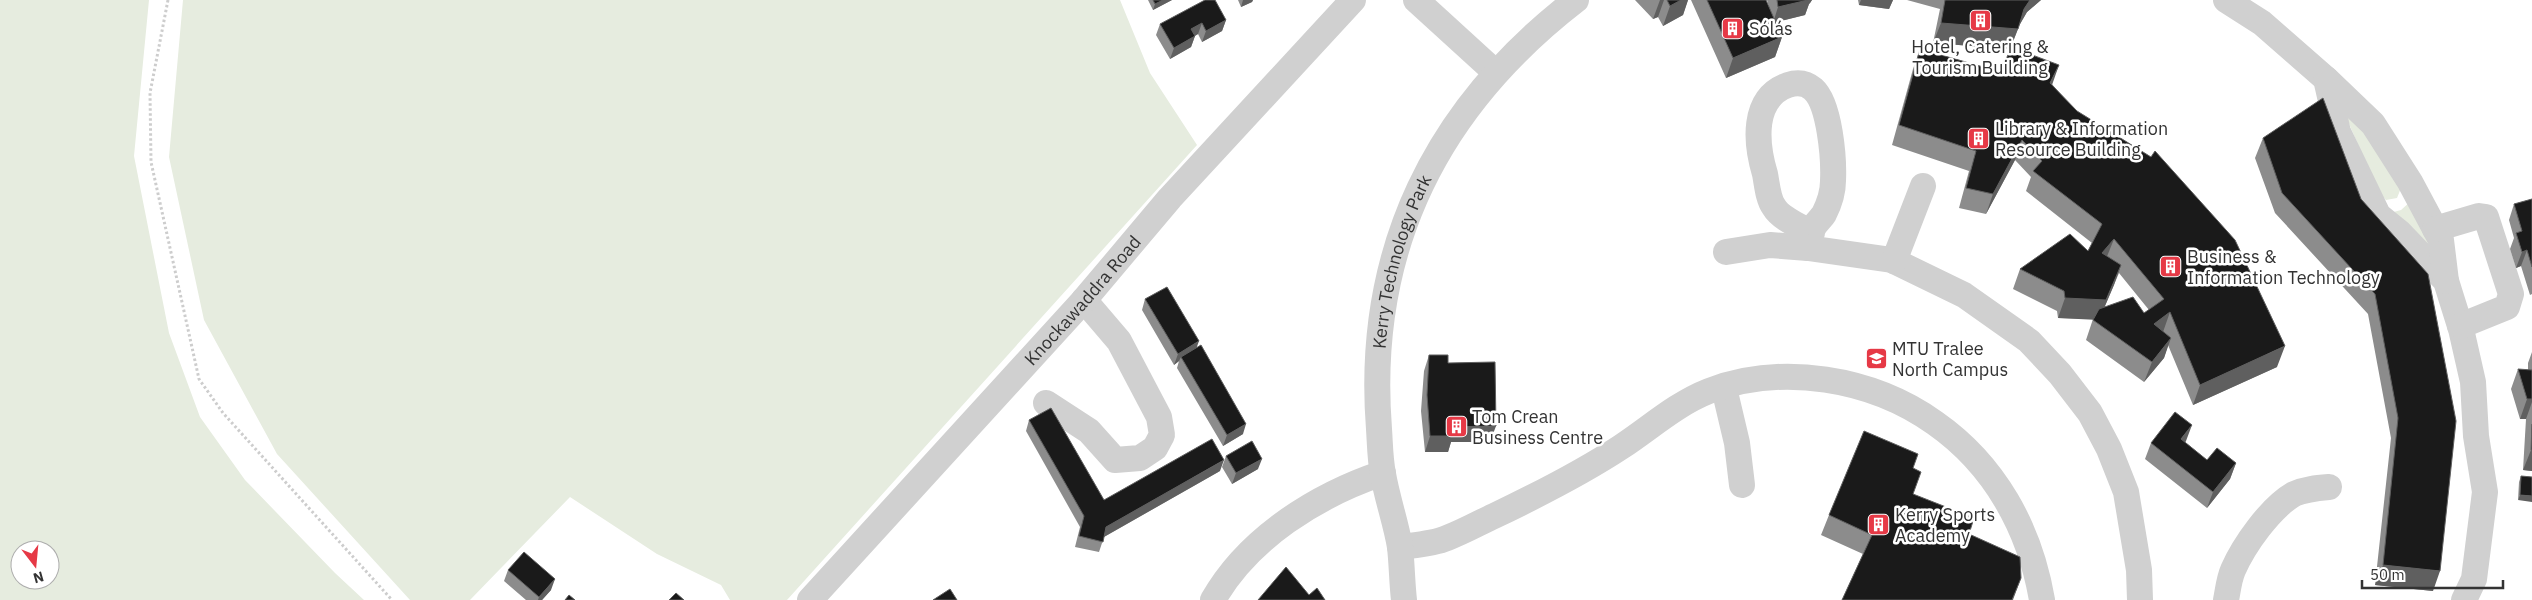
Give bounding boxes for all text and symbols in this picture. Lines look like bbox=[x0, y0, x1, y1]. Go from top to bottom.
building icon: Hotel, Catering & Tourism Building bbox=[1968, 9, 1992, 33]
building icon: Sólás bbox=[1721, 16, 1745, 40]
place label: Sólás bbox=[1749, 17, 1793, 40]
place label: Hotel, Catering & Tourism Building bbox=[1911, 35, 2049, 79]
place label: Library & Information Resource Building bbox=[1995, 117, 2168, 161]
building icon: Library & Information Resource Building bbox=[1967, 126, 1991, 150]
street label: Kerry Technology Park bbox=[1367, 170, 1436, 349]
street label: Knockawaddra Road bbox=[1019, 230, 1145, 370]
place label: Business & Information Technology bbox=[2187, 245, 2380, 289]
building icon: Business & Information Technology bbox=[2159, 254, 2183, 278]
place label: MTU Tralee North Campus bbox=[1892, 337, 2008, 381]
school or university icon: MTU Tralee North Campus bbox=[1864, 346, 1888, 370]
place label: Tom Crean Business Centre bbox=[1472, 405, 1603, 449]
building icon: Tom Crean Business Centre bbox=[1444, 414, 1468, 438]
place label: Kerry Sports Academy bbox=[1895, 503, 1995, 547]
building icon: Kerry Sports Academy bbox=[1867, 512, 1891, 536]
north arrow bbox=[10, 540, 60, 590]
scale bar bbox=[2362, 558, 2503, 590]
text: 50 m bbox=[2370, 565, 2405, 584]
text: N bbox=[31, 567, 46, 588]

